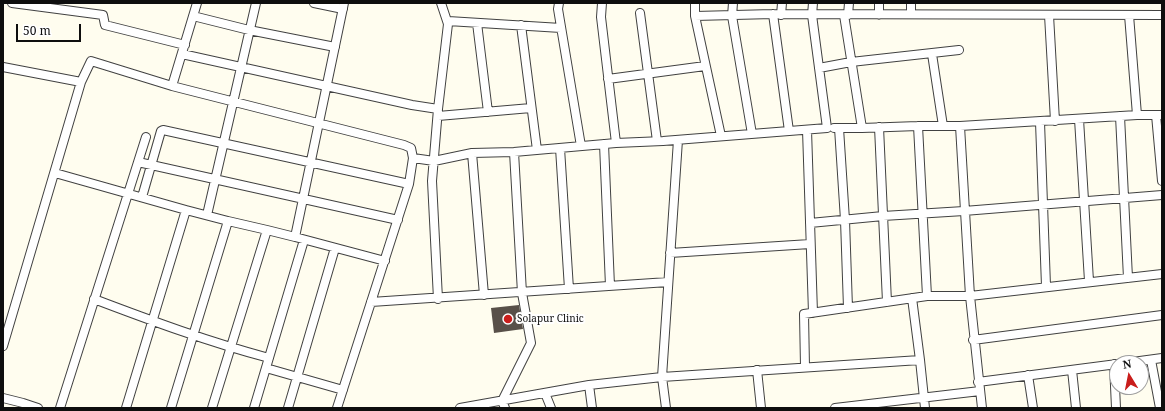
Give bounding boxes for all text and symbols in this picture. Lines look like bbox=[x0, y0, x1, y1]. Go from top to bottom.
scale bar bbox=[18, 16, 83, 42]
text: 50 m bbox=[23, 22, 51, 39]
marker: Solapur Clinic bbox=[502, 313, 514, 325]
place label: Solapur Clinic bbox=[517, 313, 584, 325]
north arrow bbox=[1109, 355, 1149, 395]
text: N bbox=[1121, 356, 1133, 372]

